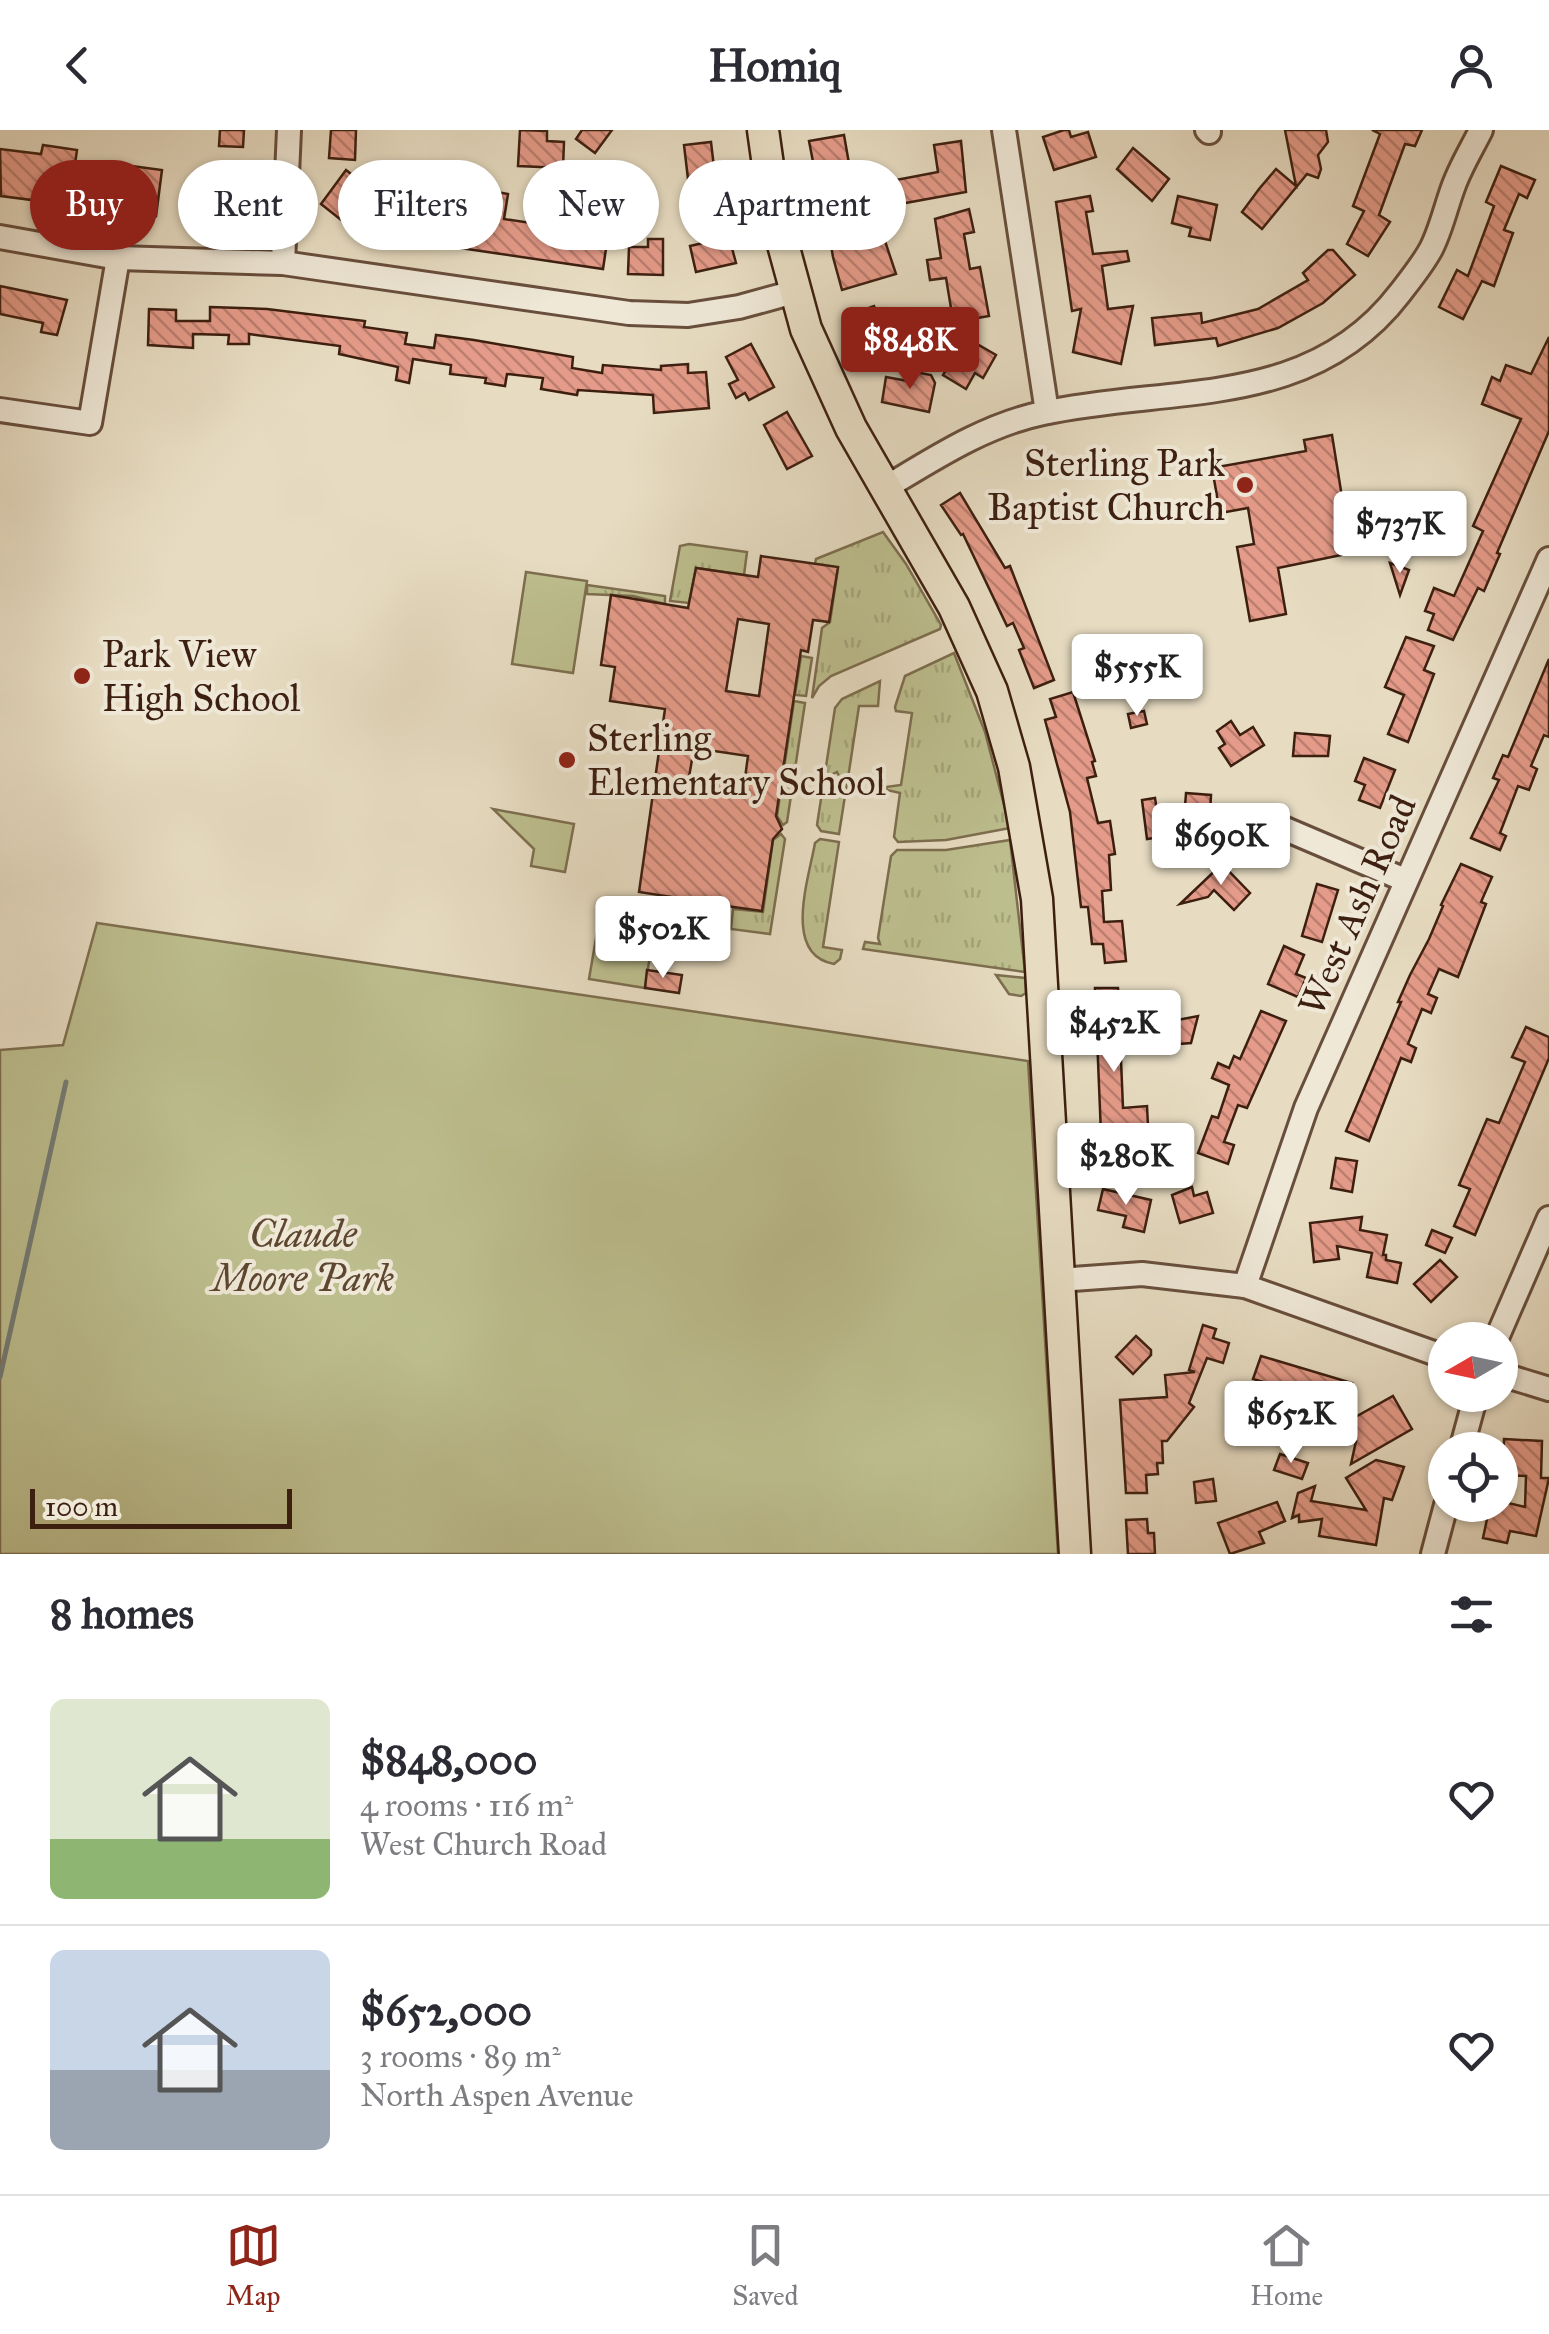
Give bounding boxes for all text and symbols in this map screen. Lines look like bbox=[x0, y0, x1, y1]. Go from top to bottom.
icon: back bbox=[50, 38, 105, 93]
text: Homiq bbox=[708, 38, 841, 93]
icon: person bbox=[1444, 38, 1499, 93]
chip: Buy bbox=[30, 160, 158, 250]
chip: Rent bbox=[178, 160, 318, 250]
chip: Filters bbox=[338, 160, 503, 250]
chip: New bbox=[523, 160, 659, 250]
chip: Apartment bbox=[679, 160, 906, 250]
pin: $848K bbox=[840, 307, 980, 392]
text: $848K bbox=[863, 320, 957, 359]
place label: Sterling Park Baptist Church bbox=[987, 440, 1225, 530]
marker: Sterling Park Baptist Church bbox=[1234, 474, 1256, 496]
pin: $737K bbox=[1330, 491, 1470, 576]
text: $737K bbox=[1356, 504, 1444, 543]
place label: Park View High School bbox=[102, 631, 301, 721]
pin: $555K bbox=[1067, 634, 1207, 719]
text: $555K bbox=[1094, 647, 1180, 686]
marker: Park View High School bbox=[71, 665, 93, 687]
place label: Sterling Elementary School bbox=[587, 715, 887, 805]
marker: Sterling Elementary School bbox=[556, 749, 578, 771]
street label: West Ash Road bbox=[1288, 788, 1426, 1022]
pin: $690K bbox=[1151, 803, 1291, 888]
text: $690K bbox=[1174, 816, 1268, 855]
pin: $502K bbox=[593, 896, 733, 981]
text: $502K bbox=[617, 909, 709, 948]
pin: $452K bbox=[1044, 990, 1184, 1075]
text: $452K bbox=[1069, 1003, 1159, 1042]
pin: $280K bbox=[1056, 1123, 1196, 1208]
text: $280K bbox=[1079, 1136, 1173, 1175]
park label: Claude Moore Park bbox=[209, 1211, 394, 1301]
north arrow bbox=[1428, 1322, 1518, 1412]
map controls bbox=[1428, 1322, 1518, 1522]
pin: $652K bbox=[1221, 1381, 1361, 1466]
text: $652K bbox=[1247, 1394, 1335, 1433]
button: locate bbox=[1428, 1432, 1518, 1522]
scale bar bbox=[30, 1484, 292, 1528]
text: 100 m bbox=[45, 1489, 118, 1524]
icon: filters bbox=[1444, 1587, 1499, 1642]
text: 8 homes bbox=[50, 1588, 194, 1640]
text: $848,000 bbox=[360, 1734, 537, 1786]
icon: home bbox=[130, 1739, 250, 1859]
icon: heart bbox=[1444, 1772, 1499, 1827]
text: 4 rooms · 116 m² bbox=[360, 1786, 573, 1825]
text: West Church Road bbox=[360, 1825, 607, 1864]
text: $652,000 bbox=[360, 1985, 532, 2037]
icon: home bbox=[130, 1990, 250, 2110]
icon: heart bbox=[1444, 2023, 1499, 2078]
text: 3 rooms · 89 m² bbox=[360, 2037, 561, 2076]
text: North Aspen Avenue bbox=[360, 2076, 634, 2115]
tab: Map bbox=[226, 2218, 281, 2313]
tab: Saved bbox=[732, 2218, 799, 2313]
tab: Home bbox=[1250, 2218, 1323, 2313]

